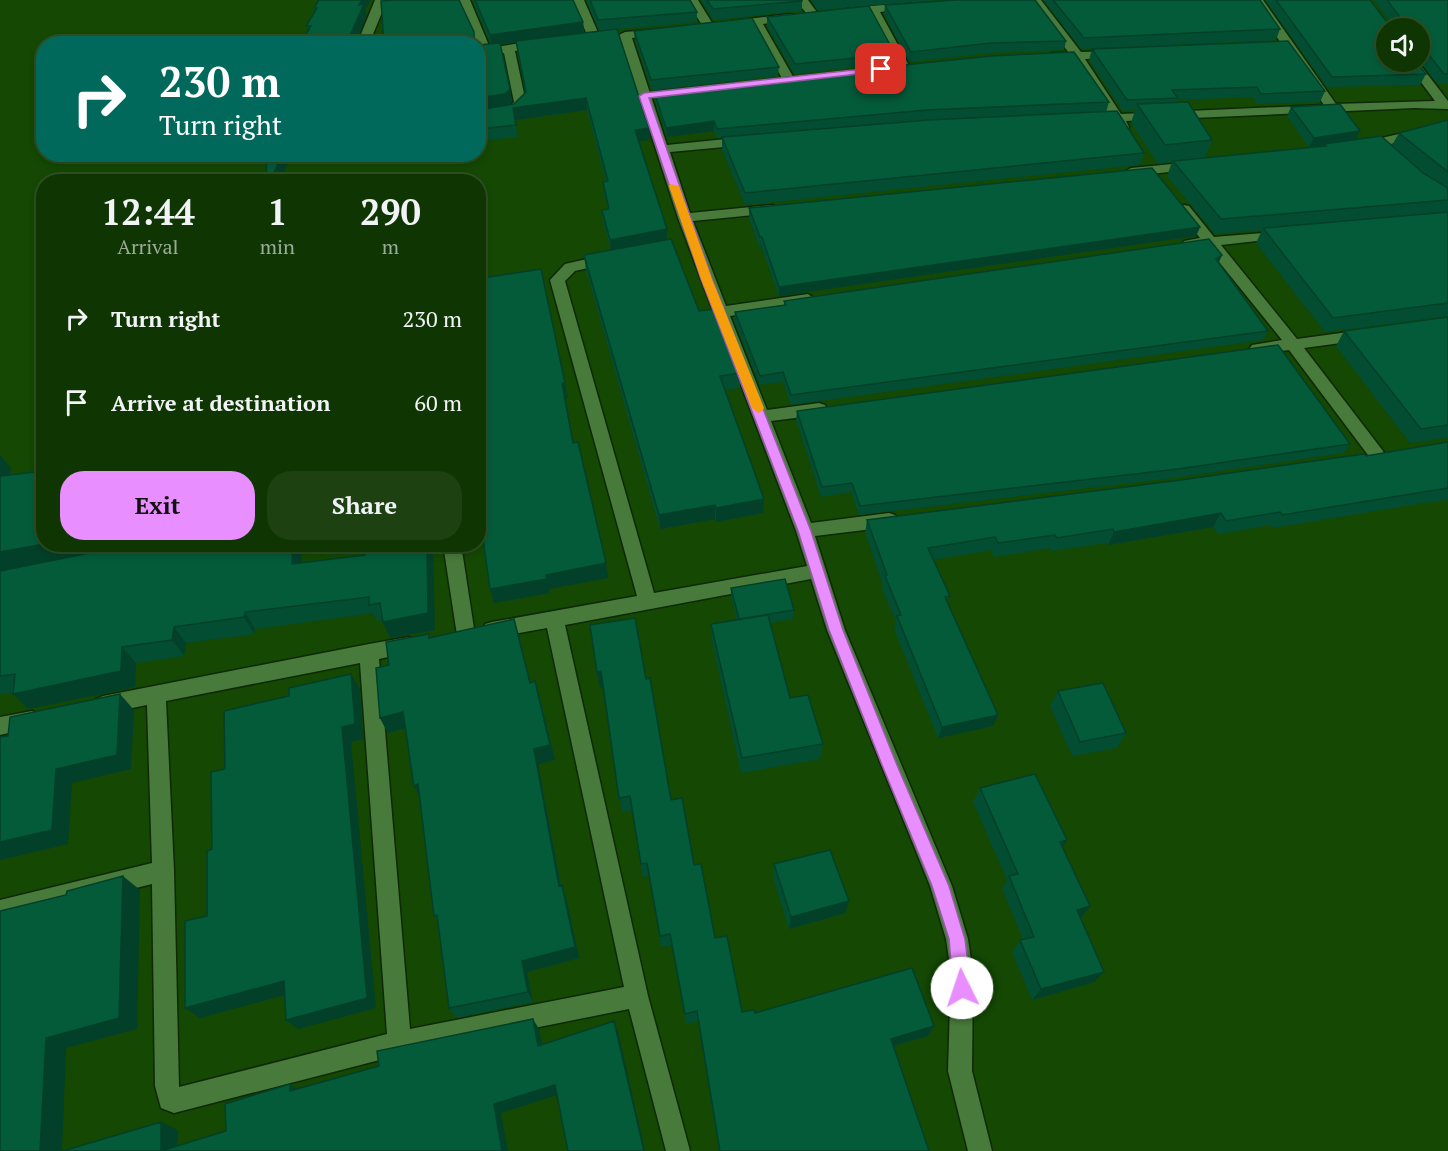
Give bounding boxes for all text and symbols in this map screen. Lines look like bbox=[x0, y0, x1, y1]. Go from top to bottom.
map controls bbox=[1376, 18, 1430, 72]
button: sound bbox=[1376, 18, 1430, 72]
pin bbox=[855, 43, 906, 94]
icon: arrive bbox=[864, 52, 897, 85]
text: 230 m bbox=[159, 53, 280, 109]
icon: right bbox=[60, 60, 138, 138]
text: Turn right bbox=[159, 107, 282, 143]
text: 12:44 bbox=[101, 188, 195, 235]
text: 1 bbox=[267, 188, 288, 235]
text: 290 bbox=[360, 188, 421, 235]
text: Arrival bbox=[117, 233, 179, 260]
text: min bbox=[260, 233, 295, 260]
text: m bbox=[382, 233, 399, 260]
icon: right bbox=[60, 302, 93, 335]
text: Turn right bbox=[111, 304, 220, 333]
text: 230 m bbox=[402, 304, 462, 333]
icon: arrive bbox=[60, 386, 93, 419]
text: Arrive at destination bbox=[111, 388, 330, 417]
text: 60 m bbox=[414, 388, 462, 417]
button: Exit bbox=[60, 471, 255, 540]
button: Share bbox=[267, 471, 462, 540]
position arrow bbox=[930, 956, 994, 1020]

